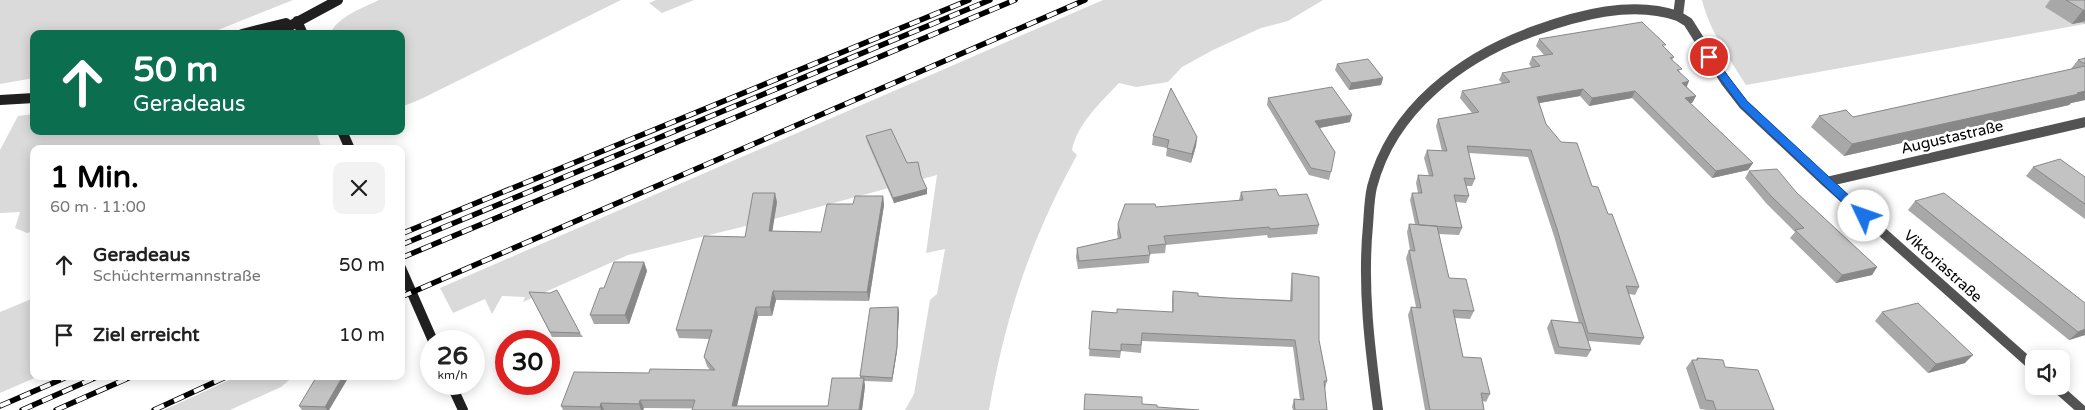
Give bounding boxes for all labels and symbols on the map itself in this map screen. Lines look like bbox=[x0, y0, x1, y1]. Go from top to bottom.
pin bbox=[1688, 36, 1730, 78]
street label: Augustastraße bbox=[1899, 116, 2005, 158]
position arrow bbox=[1837, 189, 1889, 241]
street label: Viktoriastraße bbox=[1900, 226, 1986, 306]
speed limit sign: 30 bbox=[495, 330, 560, 395]

